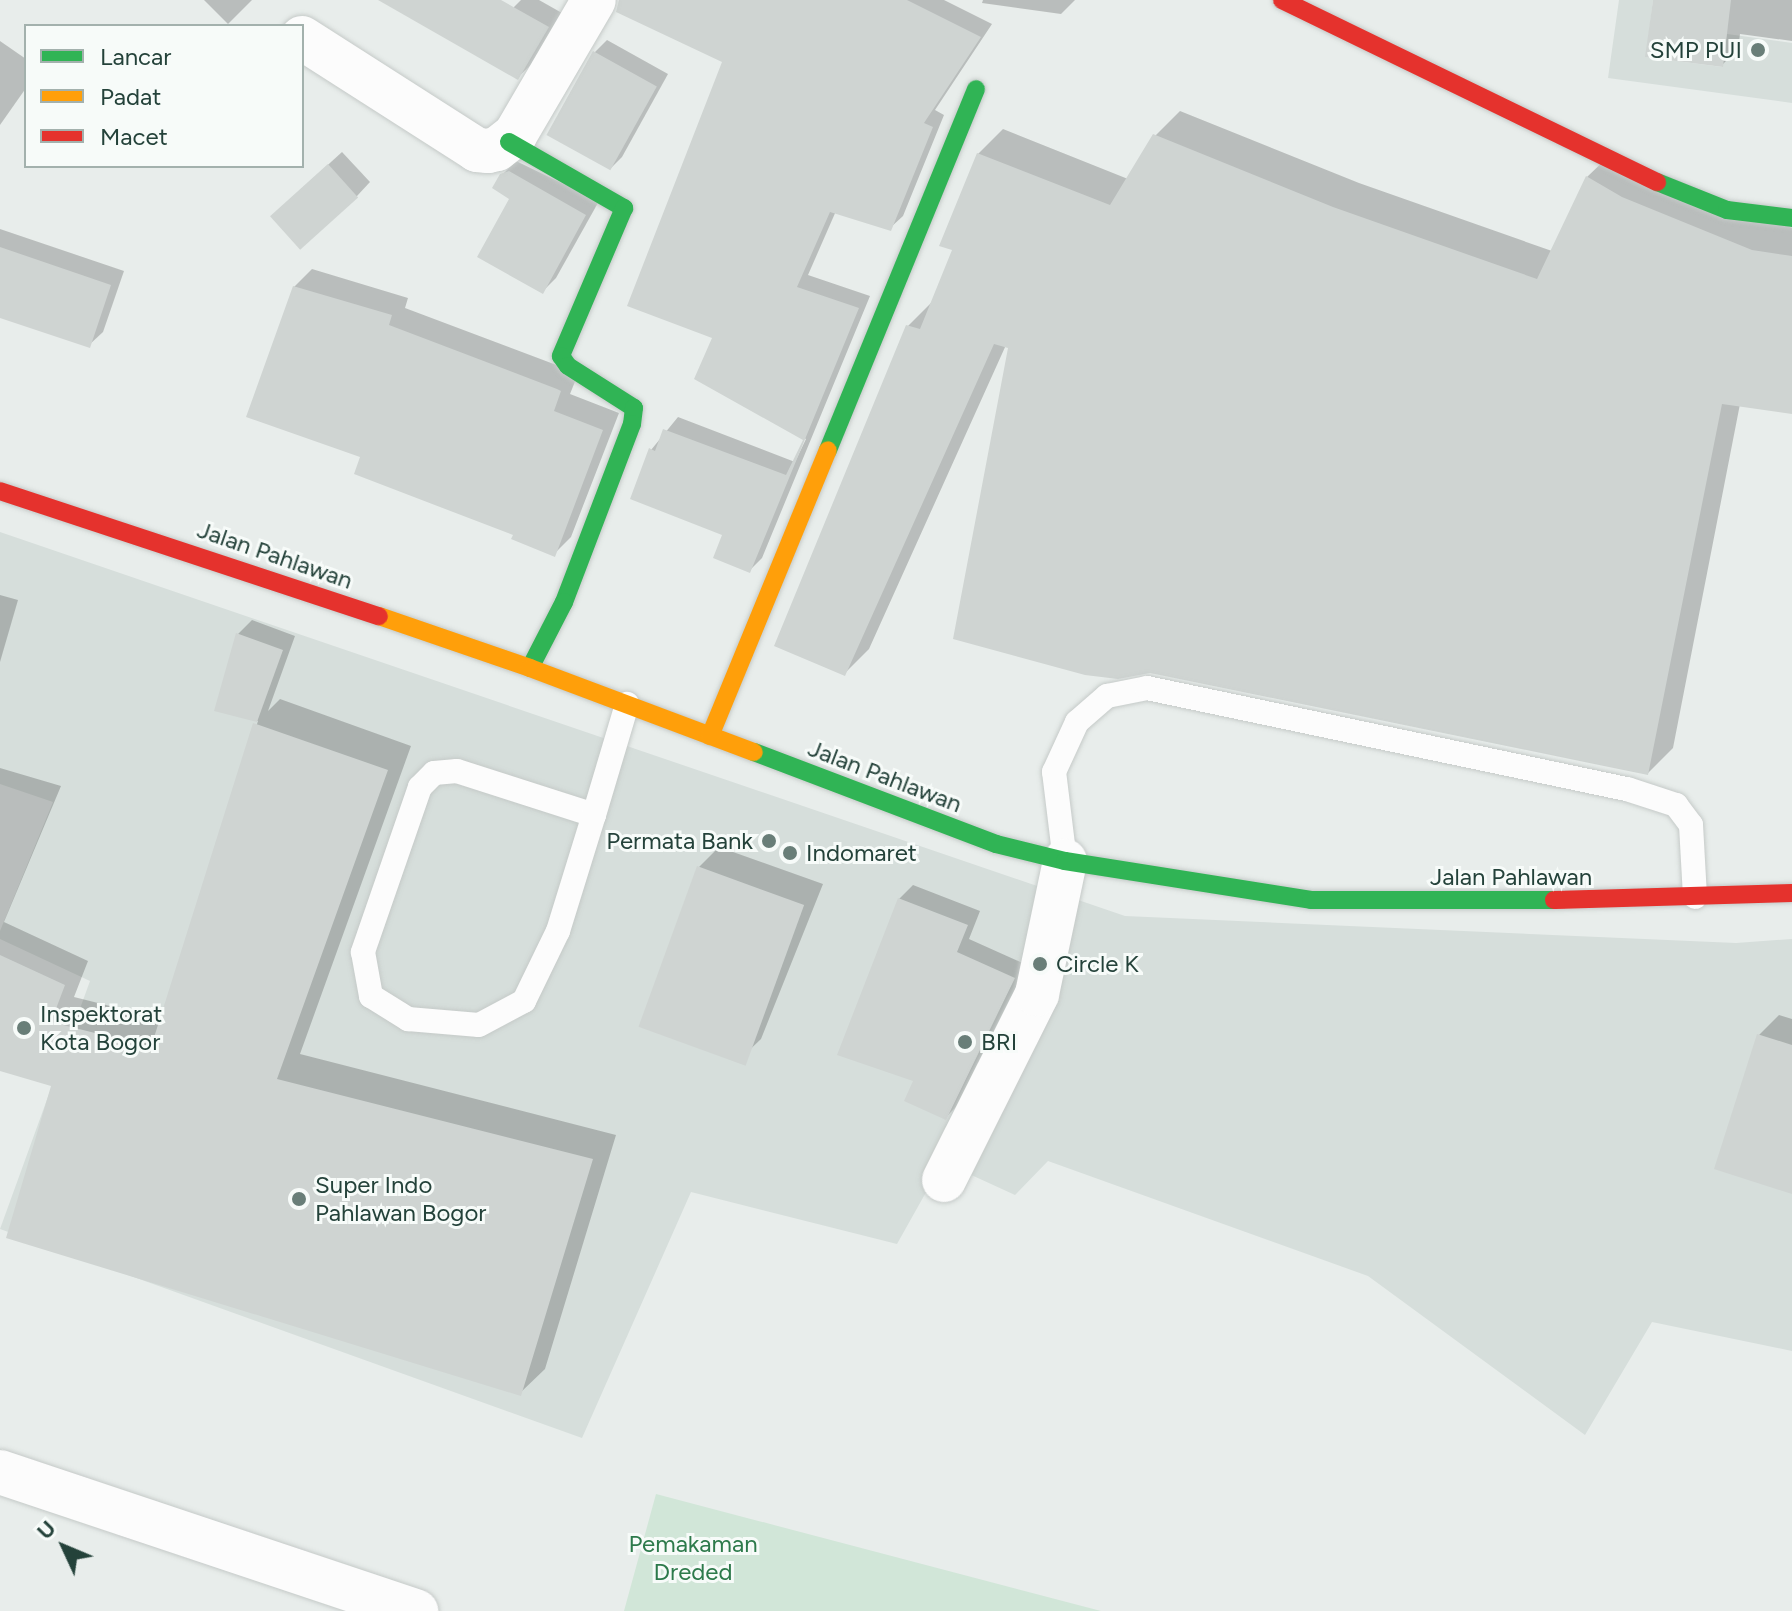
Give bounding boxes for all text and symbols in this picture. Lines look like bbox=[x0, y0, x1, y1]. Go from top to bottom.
legend bbox=[24, 24, 304, 168]
place label: SMP PUI bbox=[1650, 36, 1742, 64]
marker: SMP PUI bbox=[1749, 41, 1767, 59]
text: Lancar bbox=[100, 42, 171, 71]
text: Padat bbox=[100, 82, 161, 111]
text: Macet bbox=[100, 122, 168, 151]
street label: Jalan Pahlawan bbox=[194, 515, 356, 595]
street label: Jalan Pahlawan bbox=[804, 733, 966, 819]
place label: Permata Bank bbox=[606, 827, 753, 855]
marker: Permata Bank bbox=[760, 832, 778, 850]
place label: Indomaret bbox=[806, 839, 917, 867]
marker: Indomaret bbox=[781, 844, 799, 862]
street label: Jalan Pahlawan bbox=[1430, 863, 1592, 891]
place label: Circle K bbox=[1056, 950, 1139, 978]
marker: Circle K bbox=[1031, 955, 1049, 973]
place label: Inspektorat Kota Bogor bbox=[40, 1000, 162, 1056]
marker: Inspektorat Kota Bogor bbox=[15, 1019, 33, 1037]
place label: BRI bbox=[981, 1028, 1017, 1056]
marker: BRI bbox=[956, 1033, 974, 1051]
place label: Super Indo Pahlawan Bogor bbox=[315, 1171, 486, 1227]
marker: Super Indo Pahlawan Bogor bbox=[290, 1190, 308, 1208]
north arrow bbox=[24, 1507, 104, 1587]
text: U bbox=[31, 1515, 61, 1545]
park label: Pemakaman Dreded bbox=[628, 1530, 758, 1586]

